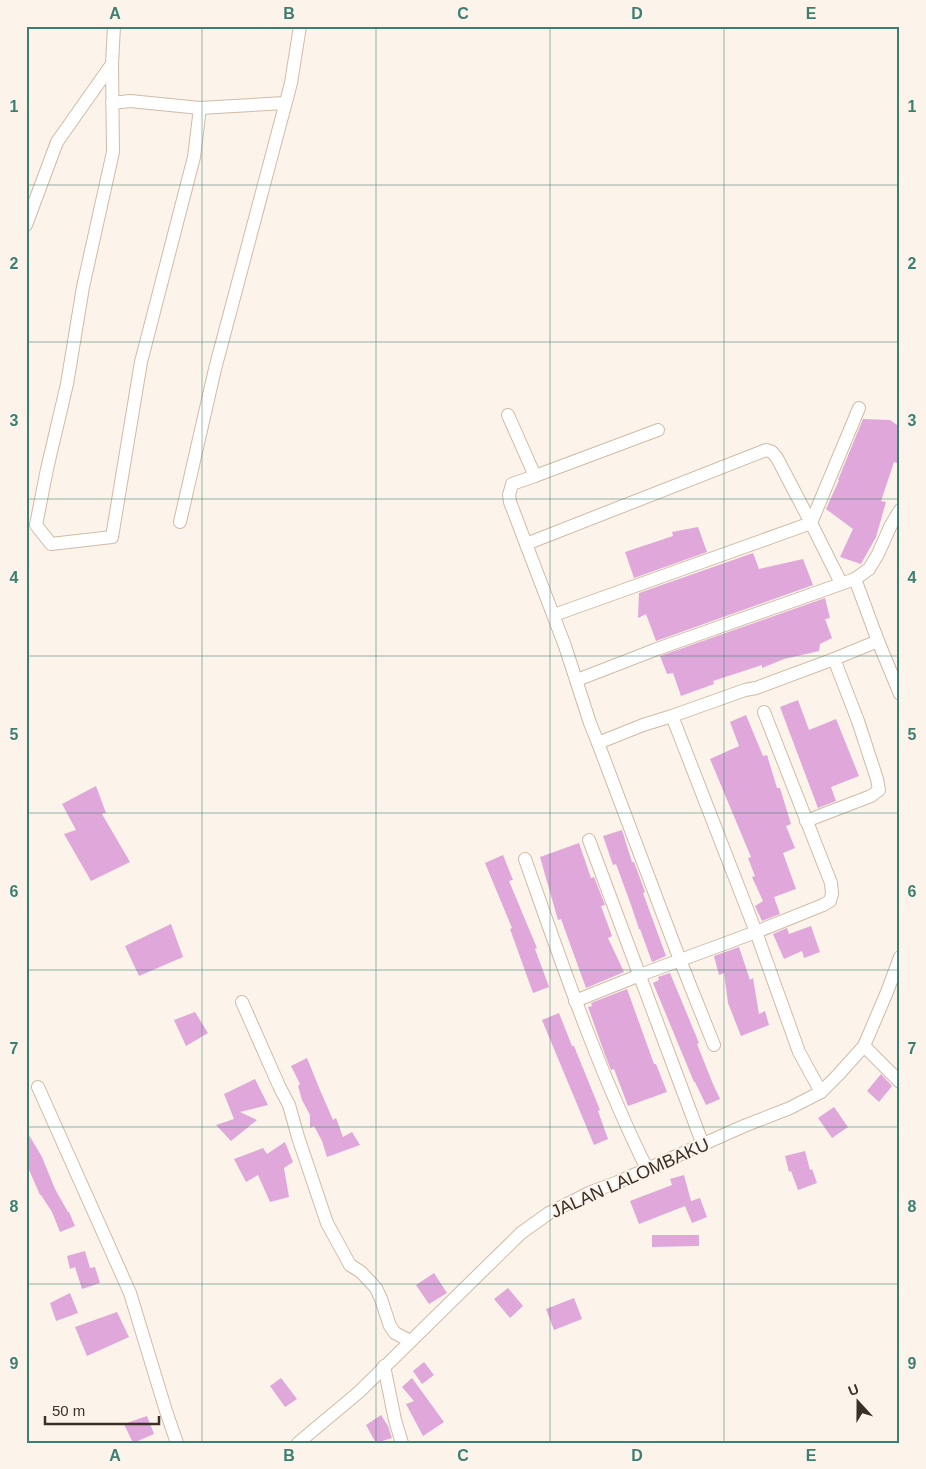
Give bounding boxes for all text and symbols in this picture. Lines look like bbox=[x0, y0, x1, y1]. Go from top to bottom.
text: A bbox=[109, 5, 121, 22]
text: B bbox=[283, 5, 295, 22]
text: C bbox=[457, 5, 469, 22]
text: D bbox=[631, 5, 643, 22]
text: E bbox=[806, 5, 817, 22]
text: 1 bbox=[10, 98, 19, 115]
text: 1 bbox=[908, 98, 917, 115]
text: 2 bbox=[10, 255, 19, 272]
text: 2 bbox=[908, 255, 917, 272]
text: 3 bbox=[10, 412, 19, 429]
text: 3 bbox=[908, 412, 917, 429]
text: 4 bbox=[10, 569, 19, 586]
text: 4 bbox=[908, 569, 917, 586]
text: 5 bbox=[10, 726, 19, 743]
text: 5 bbox=[908, 726, 917, 743]
text: 6 bbox=[10, 883, 19, 900]
text: 6 bbox=[908, 883, 917, 900]
text: 7 bbox=[10, 1040, 19, 1057]
text: 7 bbox=[908, 1040, 917, 1057]
street label: JALAN LALOMBAKU bbox=[548, 1134, 712, 1222]
text: 8 bbox=[10, 1198, 19, 1215]
text: 8 bbox=[908, 1198, 917, 1215]
text: 9 bbox=[10, 1355, 19, 1372]
text: 9 bbox=[908, 1355, 917, 1372]
north arrow bbox=[834, 1376, 884, 1426]
text: U bbox=[846, 1381, 861, 1399]
scale bar bbox=[45, 1394, 159, 1426]
text: 50 m bbox=[52, 1402, 85, 1419]
text: A bbox=[109, 1447, 121, 1464]
text: B bbox=[283, 1447, 295, 1464]
text: C bbox=[457, 1447, 469, 1464]
text: D bbox=[631, 1447, 643, 1464]
text: E bbox=[806, 1447, 817, 1464]

